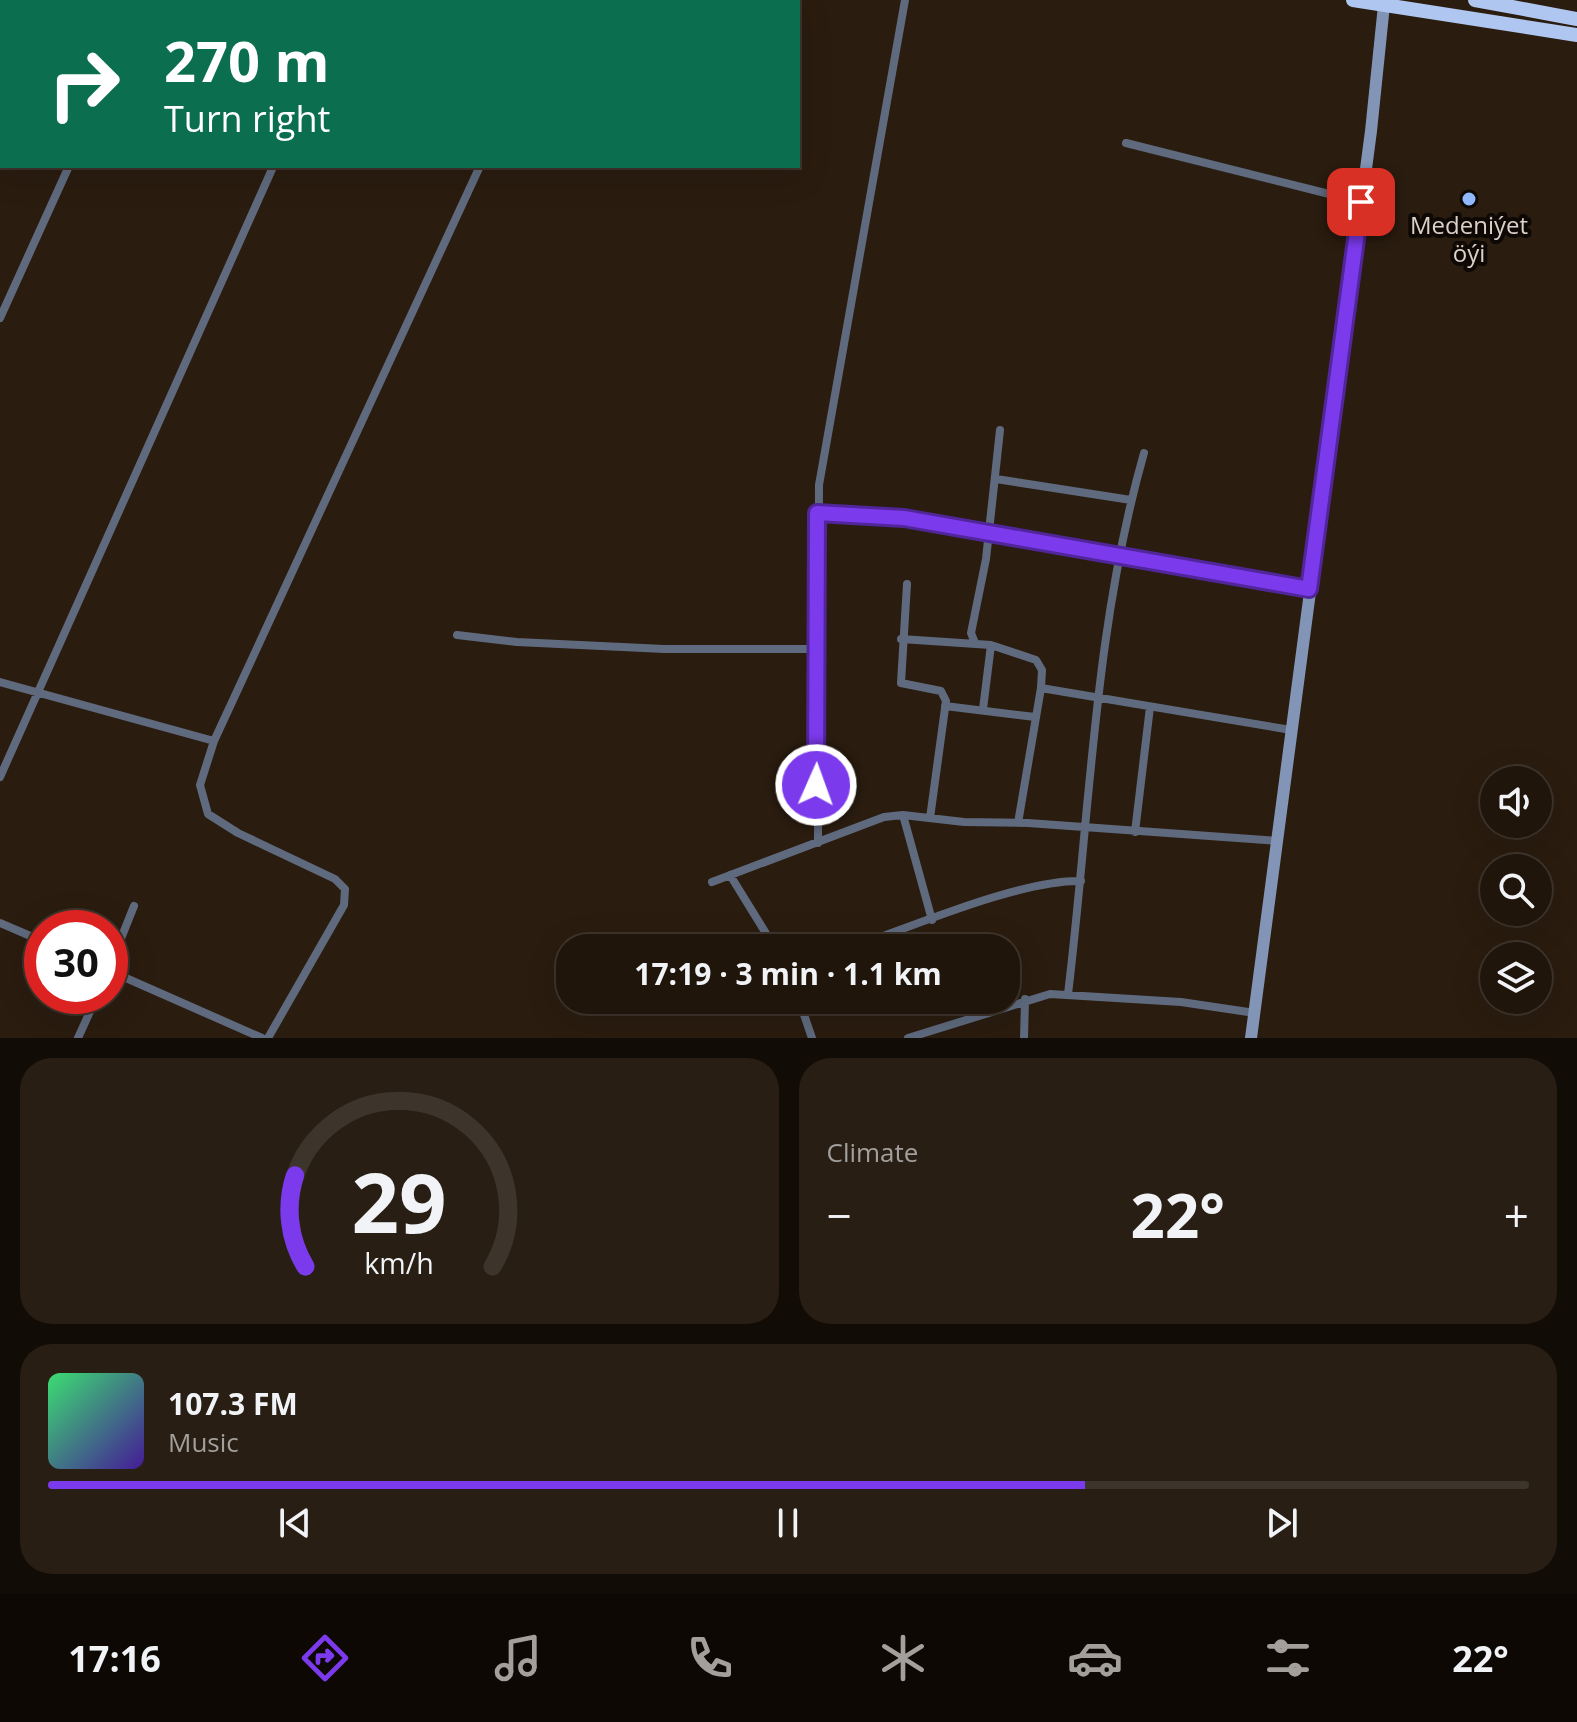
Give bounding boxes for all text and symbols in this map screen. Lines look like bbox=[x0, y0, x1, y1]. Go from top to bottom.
text: 270 m bbox=[164, 22, 330, 98]
icon: right bbox=[32, 32, 136, 136]
text: Turn right bbox=[164, 94, 330, 143]
pin bbox=[1327, 168, 1395, 236]
icon: arrive bbox=[1339, 180, 1383, 224]
marker: Medeniýet öýi bbox=[1460, 190, 1478, 208]
place label: Medeniýet öýi bbox=[1410, 208, 1528, 269]
position arrow bbox=[774, 743, 858, 827]
map controls bbox=[1480, 766, 1552, 1014]
button: sound bbox=[1480, 766, 1552, 838]
button: search bbox=[1480, 854, 1552, 926]
speed limit sign: 30 bbox=[24, 910, 128, 1014]
button: layers bbox=[1480, 942, 1552, 1014]
text: 17:19 · 3 min · 1.1 km bbox=[634, 953, 942, 994]
text: Climate bbox=[827, 1134, 918, 1170]
text: 29 bbox=[352, 1144, 447, 1257]
text: 22° bbox=[1131, 1174, 1225, 1256]
text: − bbox=[827, 1185, 852, 1245]
text: + bbox=[1504, 1185, 1529, 1245]
text: km/h bbox=[365, 1243, 434, 1282]
text: 107.3 FM bbox=[168, 1383, 298, 1424]
text: Music bbox=[168, 1424, 239, 1460]
icon: previous bbox=[273, 1501, 317, 1545]
icon: pause bbox=[766, 1501, 810, 1545]
icon: next bbox=[1260, 1501, 1304, 1545]
icon: directions bbox=[297, 1630, 353, 1686]
icon: music bbox=[490, 1630, 546, 1686]
icon: phone bbox=[682, 1630, 738, 1686]
icon: climate bbox=[875, 1630, 931, 1686]
icon: car bbox=[1067, 1630, 1123, 1686]
icon: filters bbox=[1260, 1630, 1316, 1686]
text: 17:16 bbox=[68, 1634, 161, 1683]
text: 22° bbox=[1452, 1634, 1509, 1683]

